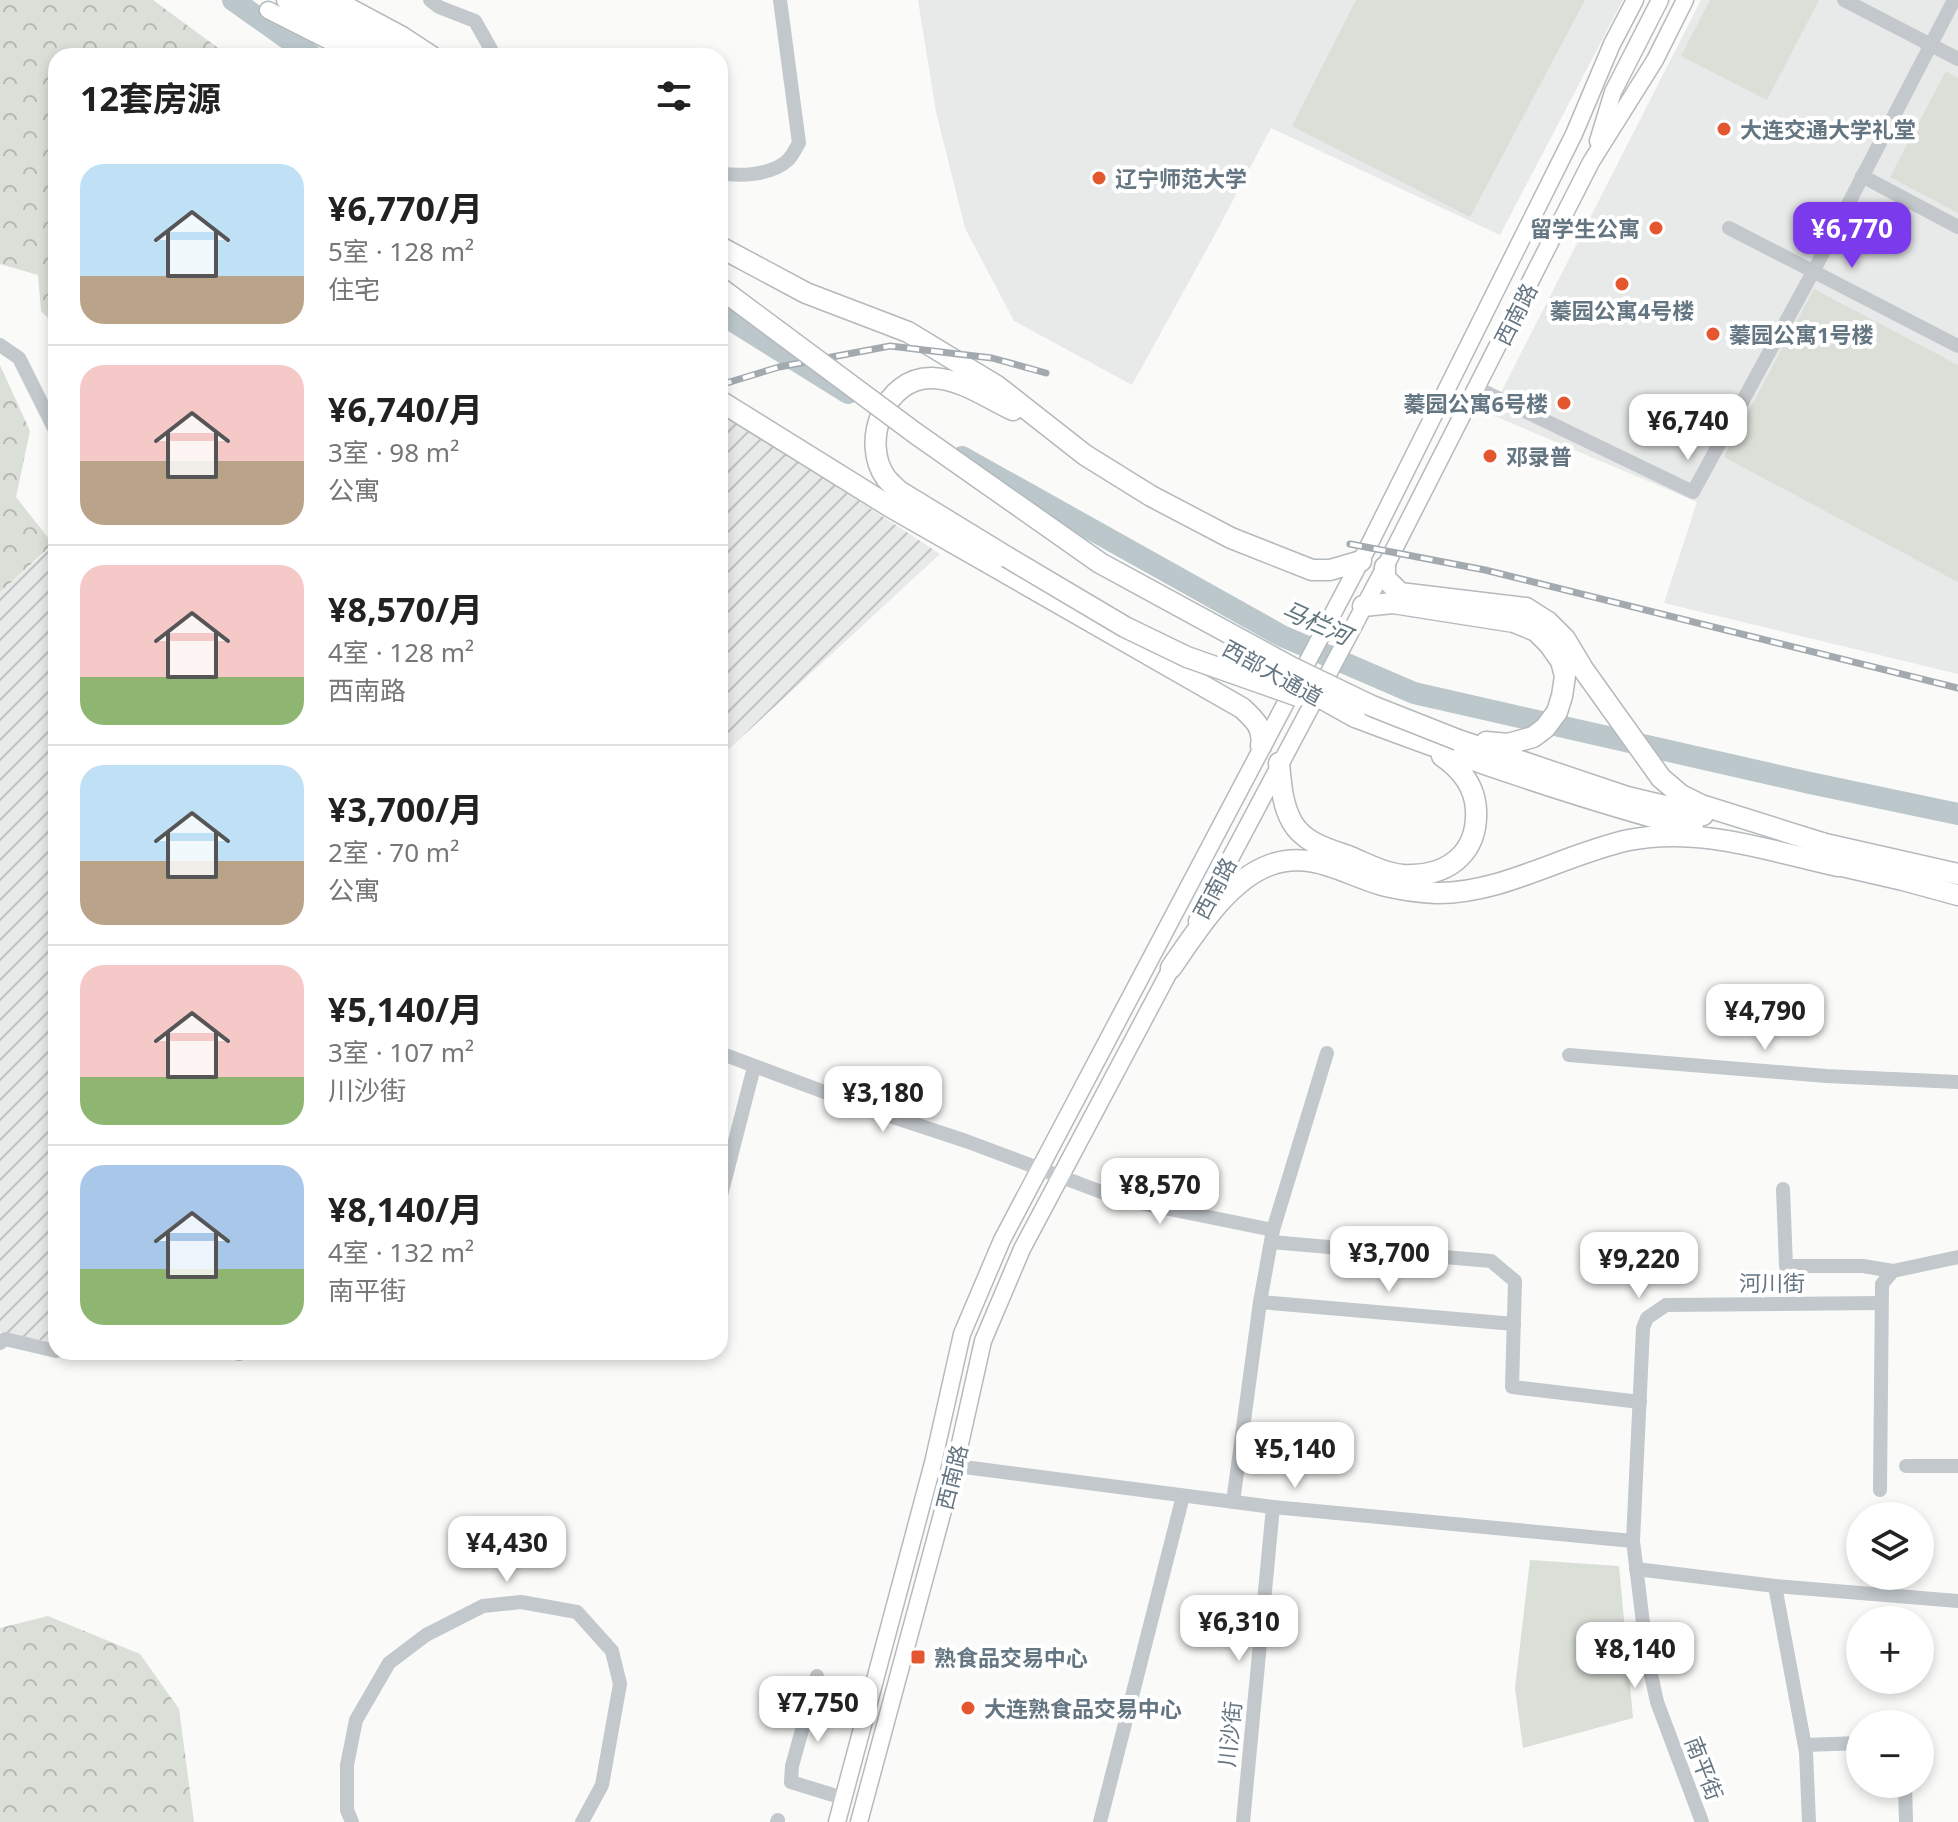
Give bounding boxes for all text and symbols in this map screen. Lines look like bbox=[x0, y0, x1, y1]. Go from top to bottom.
icon: filters bbox=[652, 74, 696, 118]
text: 12套房源 bbox=[80, 75, 221, 121]
place label: 大连交通大学礼堂 bbox=[1740, 114, 1916, 144]
marker: 大连交通大学礼堂 bbox=[1715, 120, 1733, 138]
place label: 辽宁师范大学 bbox=[1115, 163, 1247, 193]
marker: 辽宁师范大学 bbox=[1090, 169, 1108, 187]
text: ¥6,770/月 bbox=[328, 185, 483, 231]
icon: home bbox=[144, 196, 240, 292]
pin: ¥6,770 bbox=[1787, 202, 1917, 270]
text: ¥6,770 bbox=[1811, 210, 1893, 246]
place label: 留学生公寓 bbox=[1530, 213, 1640, 243]
marker: 留学生公寓 bbox=[1647, 219, 1665, 237]
text: 5室 · 128 m² bbox=[328, 233, 474, 269]
text: 住宅 bbox=[328, 271, 380, 307]
marker: 蓁园公寓4号楼 bbox=[1613, 275, 1631, 293]
street label: 西南路 bbox=[1487, 278, 1543, 350]
place label: 蓁园公寓4号楼 bbox=[1550, 295, 1694, 325]
place label: 蓁园公寓1号楼 bbox=[1729, 319, 1874, 349]
marker: 蓁园公寓1号楼 bbox=[1704, 325, 1722, 343]
text: ¥6,740/月 bbox=[328, 386, 483, 432]
place label: 蓁园公寓6号楼 bbox=[1403, 388, 1548, 418]
marker: 蓁园公寓6号楼 bbox=[1555, 394, 1573, 412]
pin: ¥6,740 bbox=[1623, 394, 1753, 462]
icon: home bbox=[144, 397, 240, 493]
text: ¥6,740 bbox=[1647, 402, 1729, 438]
text: 3室 · 98 m² bbox=[328, 434, 459, 470]
place label: 邓录普 bbox=[1506, 441, 1572, 471]
marker: 邓录普 bbox=[1481, 447, 1499, 465]
text: 公寓 bbox=[328, 472, 380, 508]
text: ¥8,570/月 bbox=[328, 586, 483, 632]
water label: 马栏河 bbox=[1277, 592, 1360, 653]
icon: home bbox=[144, 597, 240, 693]
street label: 西部大通道 bbox=[1218, 632, 1328, 712]
text: 4室 · 128 m² bbox=[328, 634, 474, 670]
text: 西南路 bbox=[328, 672, 406, 708]
text: ¥3,700/月 bbox=[328, 786, 483, 832]
icon: home bbox=[144, 797, 240, 893]
text: 2室 · 70 m² bbox=[328, 834, 459, 870]
street label: 西南路 bbox=[1185, 852, 1243, 924]
text: 公寓 bbox=[328, 872, 380, 908]
pin: ¥4,790 bbox=[1700, 984, 1830, 1052]
text: ¥5,140/月 bbox=[328, 986, 483, 1032]
text: ¥4,790 bbox=[1724, 992, 1806, 1028]
icon: home bbox=[144, 997, 240, 1093]
text: 3室 · 107 m² bbox=[328, 1034, 474, 1070]
pin: ¥3,180 bbox=[818, 1066, 948, 1134]
text: 川沙街 bbox=[328, 1072, 406, 1108]
text: ¥3,180 bbox=[842, 1074, 924, 1110]
pin: ¥8,570 bbox=[1095, 1158, 1225, 1226]
text: ¥8,570 bbox=[1119, 1166, 1201, 1202]
text: ¥8,140/月 bbox=[328, 1186, 483, 1232]
icon: home bbox=[144, 1197, 240, 1293]
pin: ¥3,700 bbox=[1324, 1226, 1454, 1294]
pin: ¥9,220 bbox=[1574, 1232, 1704, 1300]
text: 4室 · 132 m² bbox=[328, 1234, 474, 1270]
text: ¥3,700 bbox=[1348, 1234, 1430, 1270]
text: ¥9,220 bbox=[1598, 1240, 1680, 1276]
street label: 河川街 bbox=[1739, 1267, 1805, 1297]
text: 南平街 bbox=[328, 1272, 406, 1308]
pin: ¥5,140 bbox=[1230, 1422, 1360, 1490]
text: ¥5,140 bbox=[1254, 1430, 1336, 1466]
street label: 西南路 bbox=[928, 1441, 974, 1513]
map controls bbox=[1846, 1502, 1934, 1798]
button: layers bbox=[1846, 1502, 1934, 1590]
pin: ¥4,430 bbox=[442, 1516, 572, 1584]
text: ¥4,430 bbox=[466, 1524, 548, 1560]
pin: ¥6,310 bbox=[1174, 1595, 1304, 1663]
text: ¥6,310 bbox=[1198, 1603, 1280, 1639]
button: + bbox=[1846, 1606, 1934, 1694]
pin: ¥8,140 bbox=[1570, 1622, 1700, 1690]
text: ¥8,140 bbox=[1594, 1630, 1676, 1666]
place label: 熟食品交易中心 bbox=[934, 1642, 1088, 1672]
marker: 熟食品交易中心 bbox=[909, 1648, 927, 1666]
pin: ¥7,750 bbox=[753, 1676, 883, 1744]
text: ¥7,750 bbox=[777, 1684, 859, 1720]
place label: 大连熟食品交易中心 bbox=[984, 1693, 1182, 1723]
marker: 大连熟食品交易中心 bbox=[959, 1699, 977, 1717]
street label: 川沙街 bbox=[1211, 1700, 1247, 1768]
button: − bbox=[1846, 1710, 1934, 1798]
street label: 南平街 bbox=[1679, 1732, 1731, 1804]

